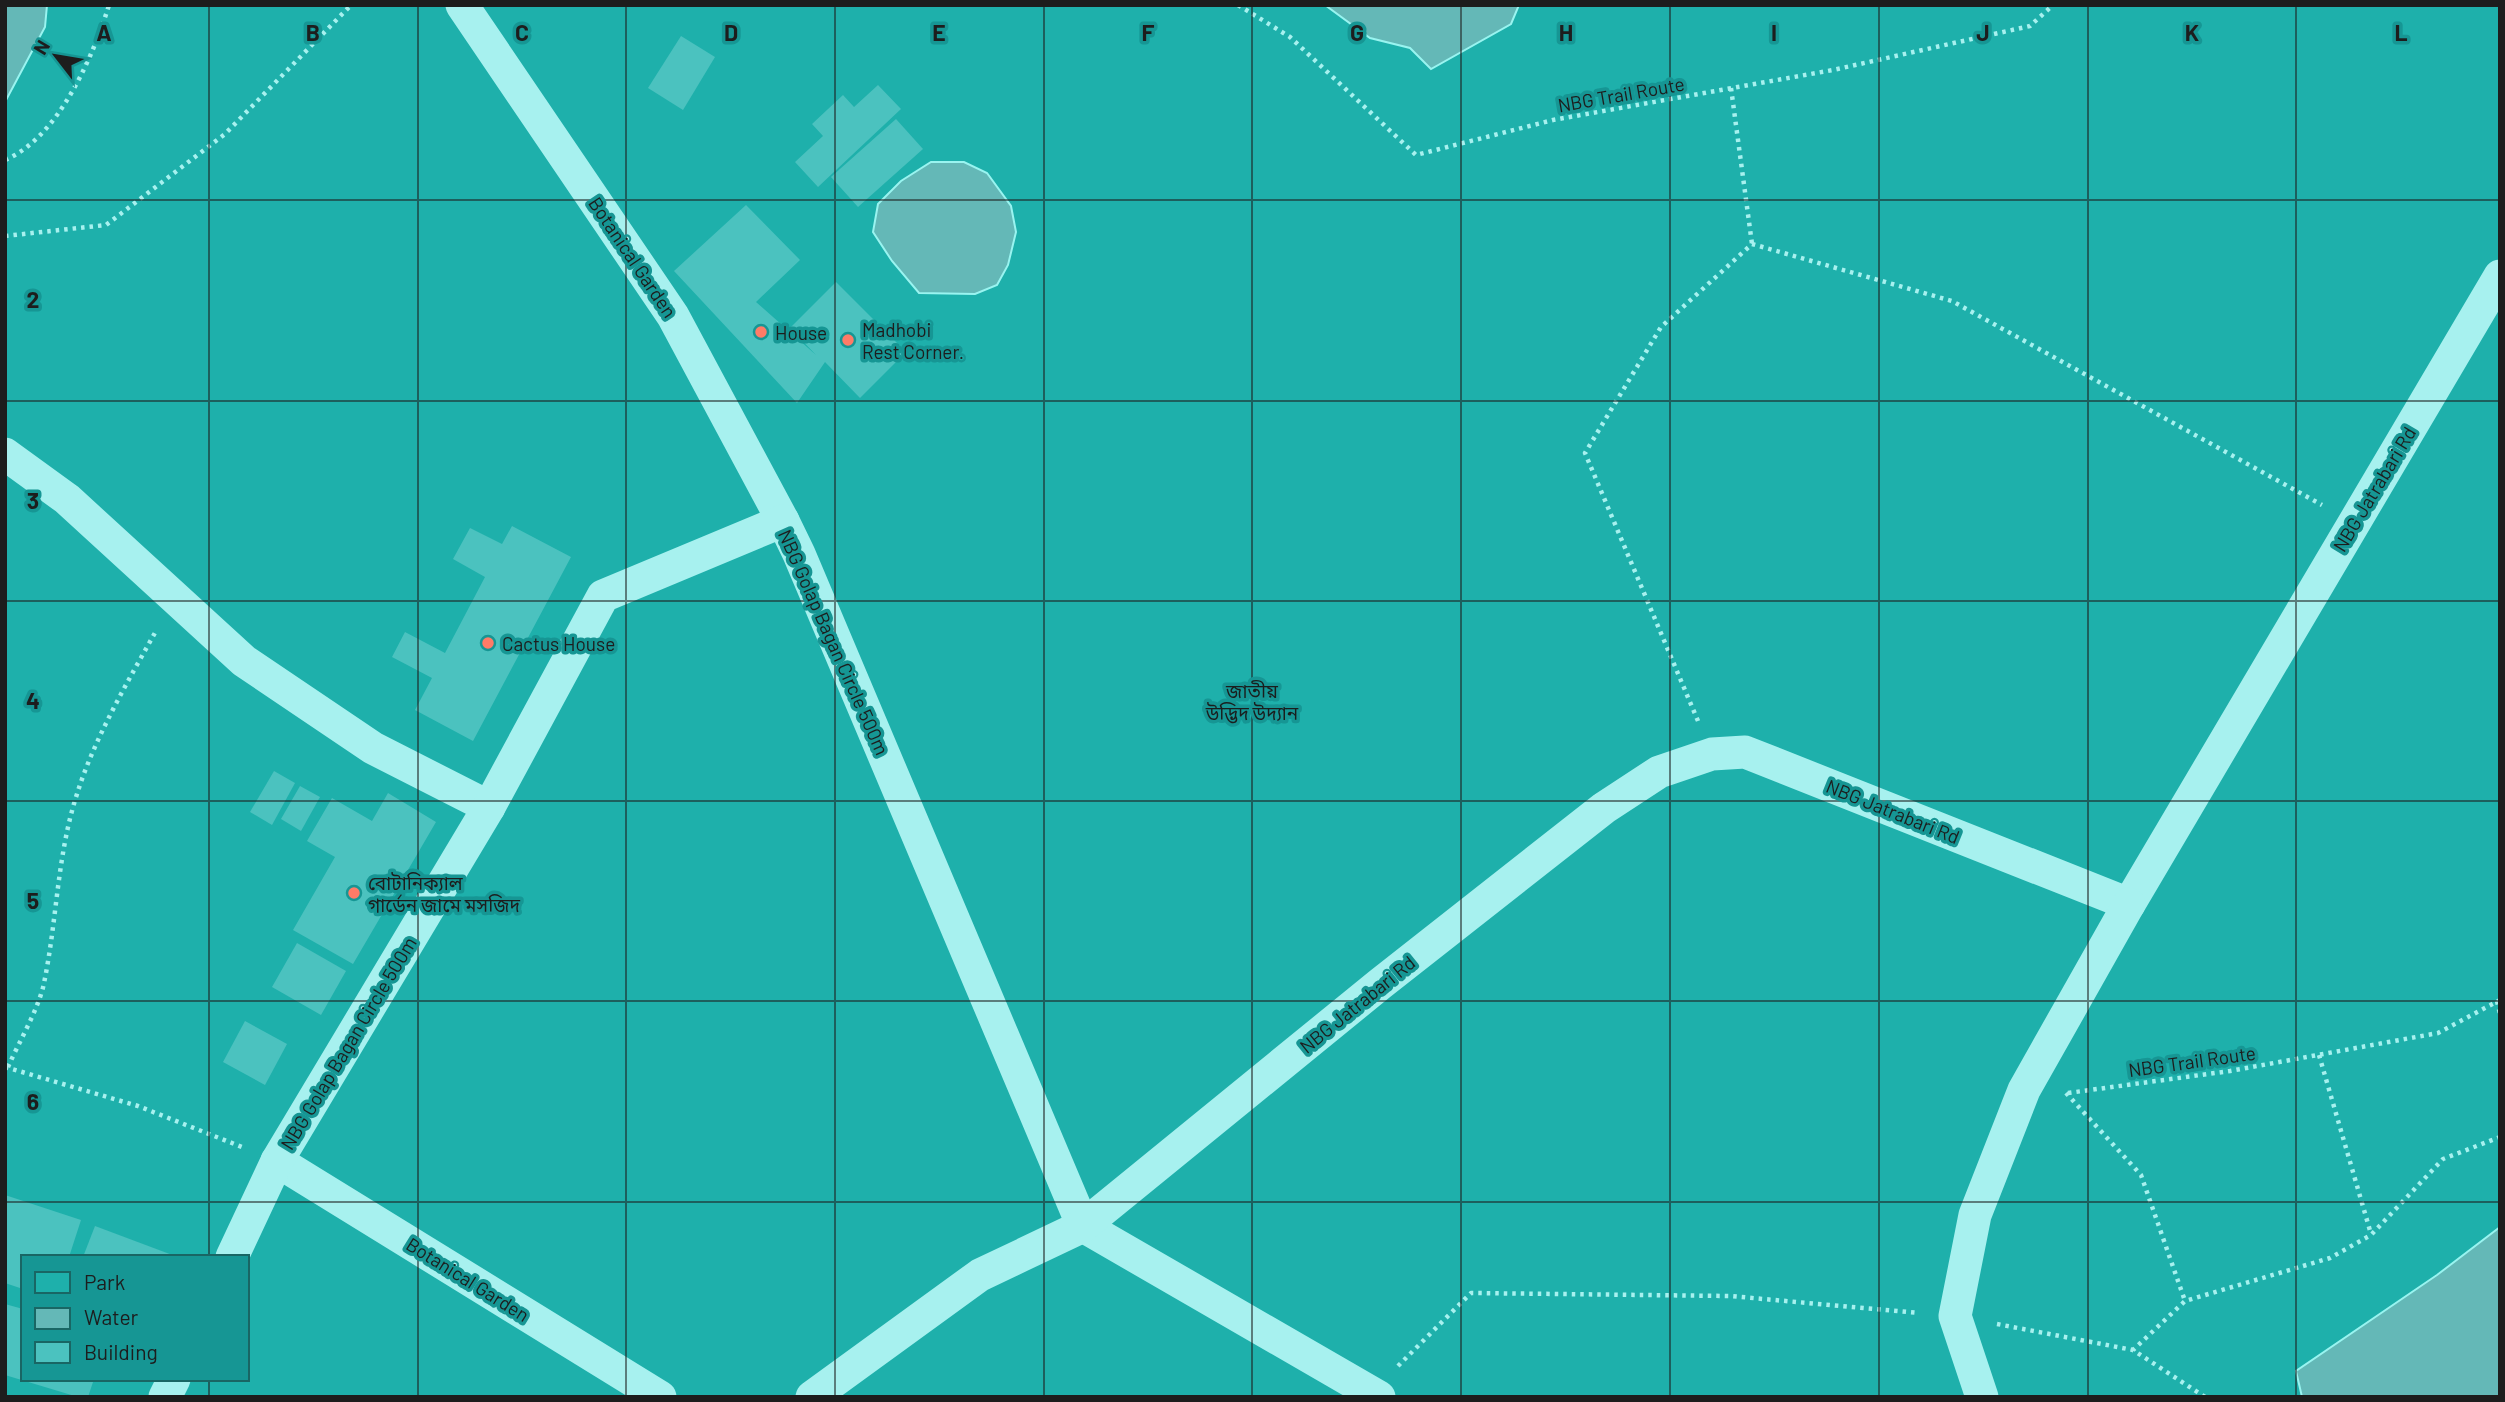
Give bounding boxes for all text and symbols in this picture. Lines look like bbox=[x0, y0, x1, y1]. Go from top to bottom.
text: A bbox=[96, 18, 112, 46]
text: B bbox=[306, 18, 320, 46]
text: C bbox=[515, 18, 529, 46]
text: D bbox=[724, 18, 738, 46]
text: E bbox=[932, 18, 946, 46]
text: F bbox=[1142, 18, 1155, 46]
text: G bbox=[1350, 18, 1364, 46]
text: H bbox=[1559, 18, 1573, 46]
text: I bbox=[1771, 18, 1777, 46]
text: J bbox=[1976, 18, 1990, 46]
text: K bbox=[2185, 18, 2199, 46]
text: L bbox=[2394, 18, 2408, 46]
north arrow bbox=[21, 21, 91, 91]
text: N bbox=[28, 36, 54, 58]
street label: NBG Trail Route bbox=[1556, 72, 1686, 116]
street label: Botanical Garden bbox=[584, 192, 682, 322]
text: 2 bbox=[27, 285, 39, 313]
place label: Madhobi Rest Corner. bbox=[862, 318, 964, 363]
place label: House bbox=[775, 321, 827, 344]
marker: House bbox=[753, 324, 769, 340]
marker: Madhobi Rest Corner. bbox=[840, 332, 856, 348]
street label: NBG Jatrabari Rd bbox=[2328, 422, 2420, 556]
text: 3 bbox=[27, 486, 39, 514]
street label: NBG Golap Bagan Circle 500m bbox=[774, 526, 894, 758]
place label: Cactus House bbox=[502, 632, 615, 655]
marker: Cactus House bbox=[480, 635, 496, 651]
park label: জাতীয় উদ্ভিদ উদ্যান bbox=[1205, 679, 1299, 724]
text: 4 bbox=[26, 686, 40, 714]
street label: NBG Jatrabari Rd bbox=[1823, 774, 1963, 848]
place label: বোটানিক্যাল গার্ডেন জামে মসজিদ bbox=[368, 871, 521, 916]
marker: বোটানিক্যাল গার্ডেন জামে মসজিদ bbox=[346, 885, 362, 901]
text: 5 bbox=[27, 886, 39, 914]
street label: NBG Golap Bagan Circle 500m bbox=[275, 933, 421, 1153]
street label: NBG Jatrabari Rd bbox=[1295, 951, 1419, 1057]
street label: NBG Trail Route bbox=[2127, 1041, 2257, 1081]
text: 6 bbox=[27, 1087, 39, 1115]
street label: Botanical Garden bbox=[402, 1232, 534, 1326]
legend bbox=[21, 1255, 248, 1381]
text: Park bbox=[84, 1269, 125, 1294]
text: Water bbox=[84, 1304, 139, 1329]
text: Building bbox=[84, 1339, 158, 1364]

